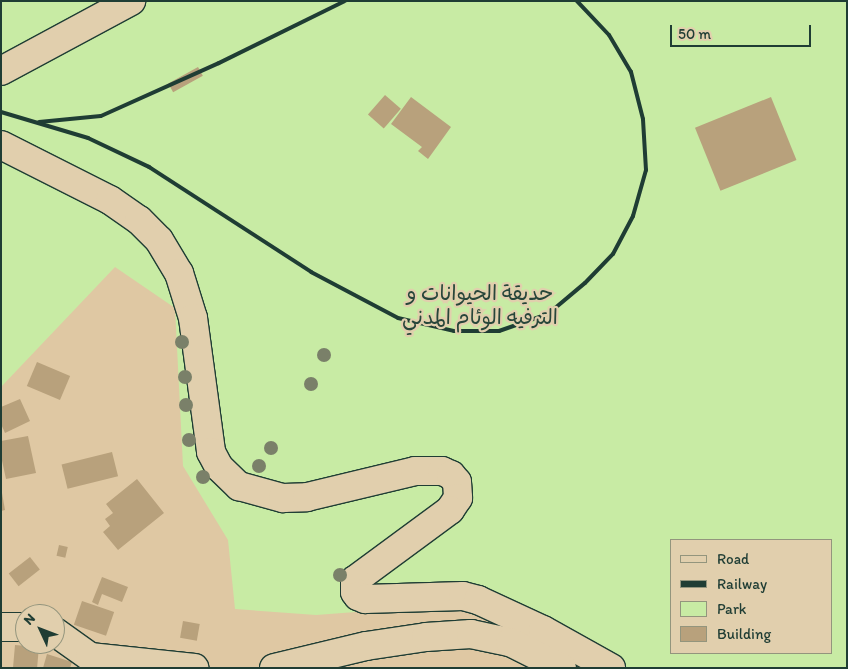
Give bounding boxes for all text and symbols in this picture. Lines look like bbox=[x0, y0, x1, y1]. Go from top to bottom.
scale bar bbox=[673, 15, 814, 47]
text: 50 m bbox=[678, 25, 711, 43]
park label: حديقة الحيوانات و الترفيه الوئام المدني bbox=[402, 280, 558, 330]
legend bbox=[670, 539, 833, 654]
text: Road bbox=[717, 550, 749, 568]
text: Railway bbox=[717, 575, 767, 593]
text: Park bbox=[717, 600, 747, 618]
north arrow bbox=[15, 604, 65, 654]
text: N bbox=[20, 610, 39, 628]
text: Building bbox=[717, 625, 771, 643]

